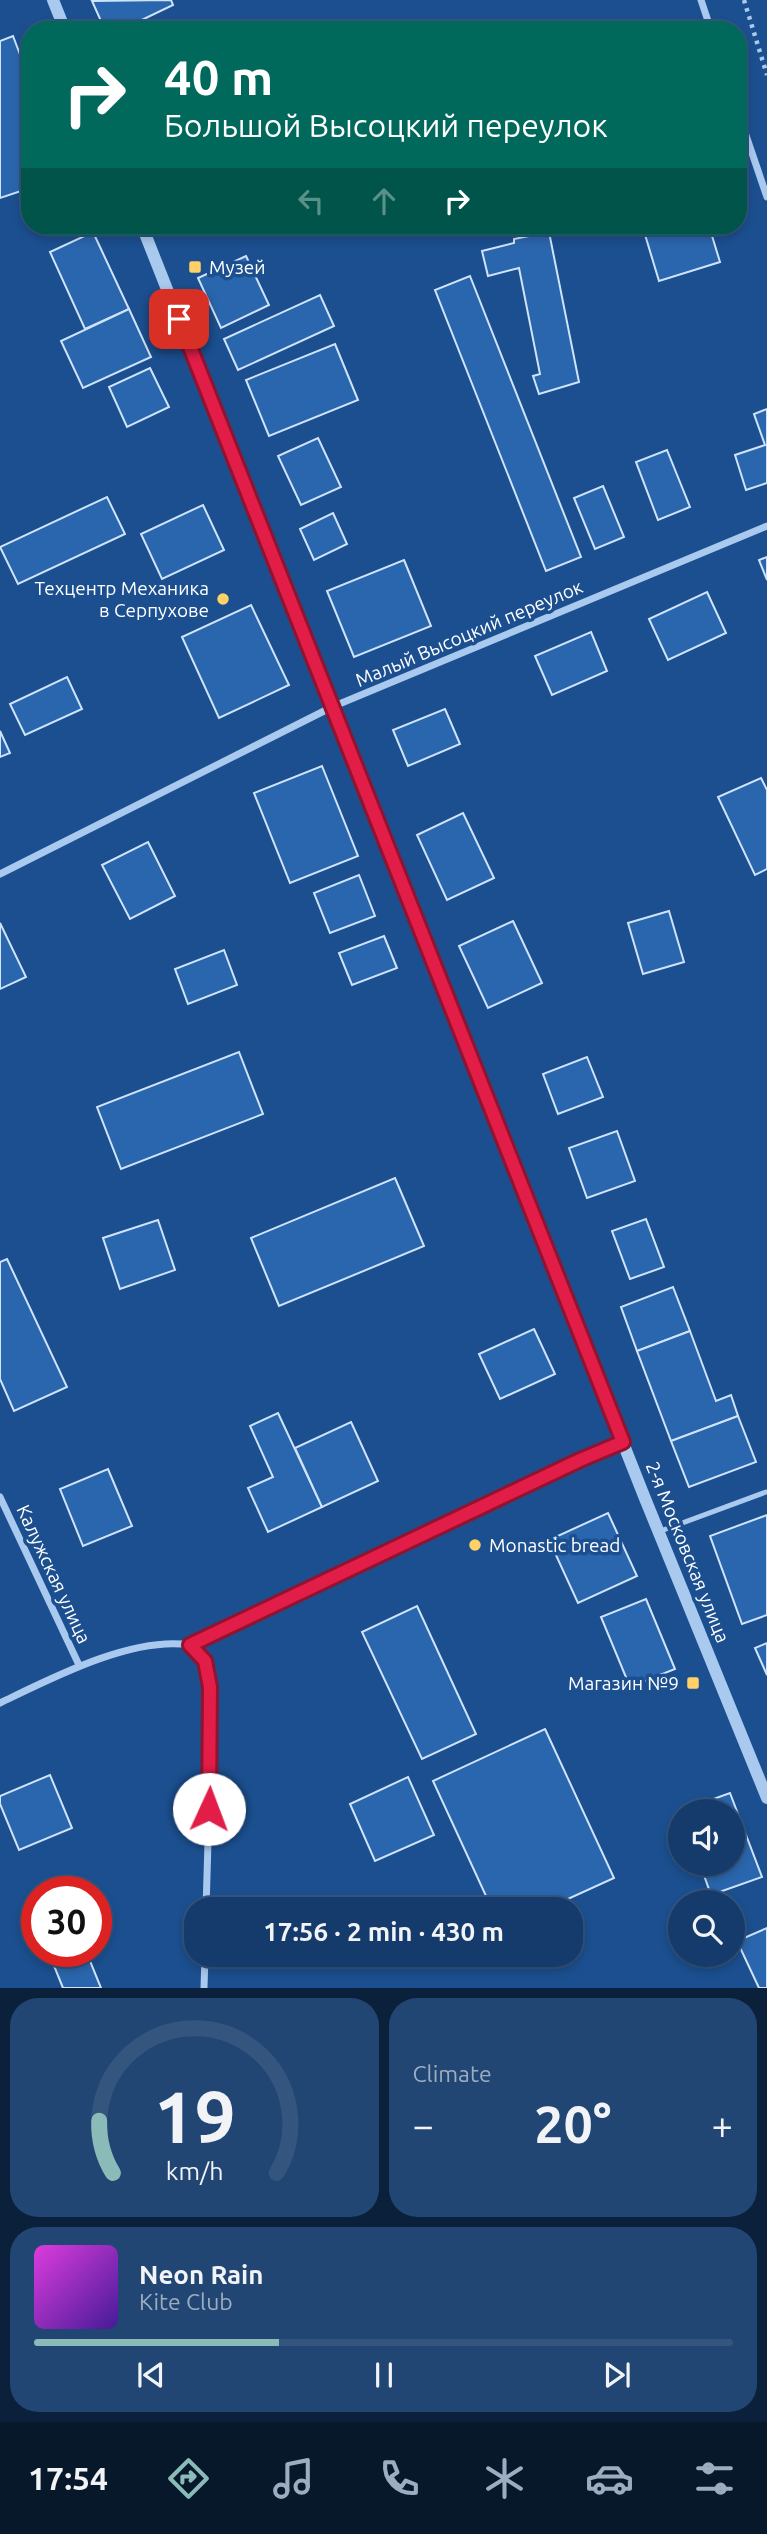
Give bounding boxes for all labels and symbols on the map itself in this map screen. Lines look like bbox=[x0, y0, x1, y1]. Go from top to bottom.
place label: Музей bbox=[209, 256, 266, 278]
marker: Музей bbox=[187, 259, 203, 275]
pin bbox=[149, 289, 209, 349]
street label: Малый Высоцкий переулок bbox=[352, 575, 586, 691]
place label: Техцентр Механика в Серпухове bbox=[35, 577, 209, 621]
marker: Техцентр Механика в Серпухове bbox=[215, 591, 231, 607]
street label: 2-я Московская улица bbox=[642, 1458, 734, 1646]
street label: Калужская улица bbox=[12, 1501, 96, 1647]
place label: Monastic bread bbox=[489, 1534, 620, 1556]
marker: Monastic bread bbox=[467, 1537, 483, 1553]
place label: Магазин №9 bbox=[568, 1672, 679, 1694]
marker: Магазин №9 bbox=[685, 1675, 701, 1691]
position arrow bbox=[172, 1772, 246, 1846]
speed limit sign: 30 bbox=[21, 1876, 112, 1967]

